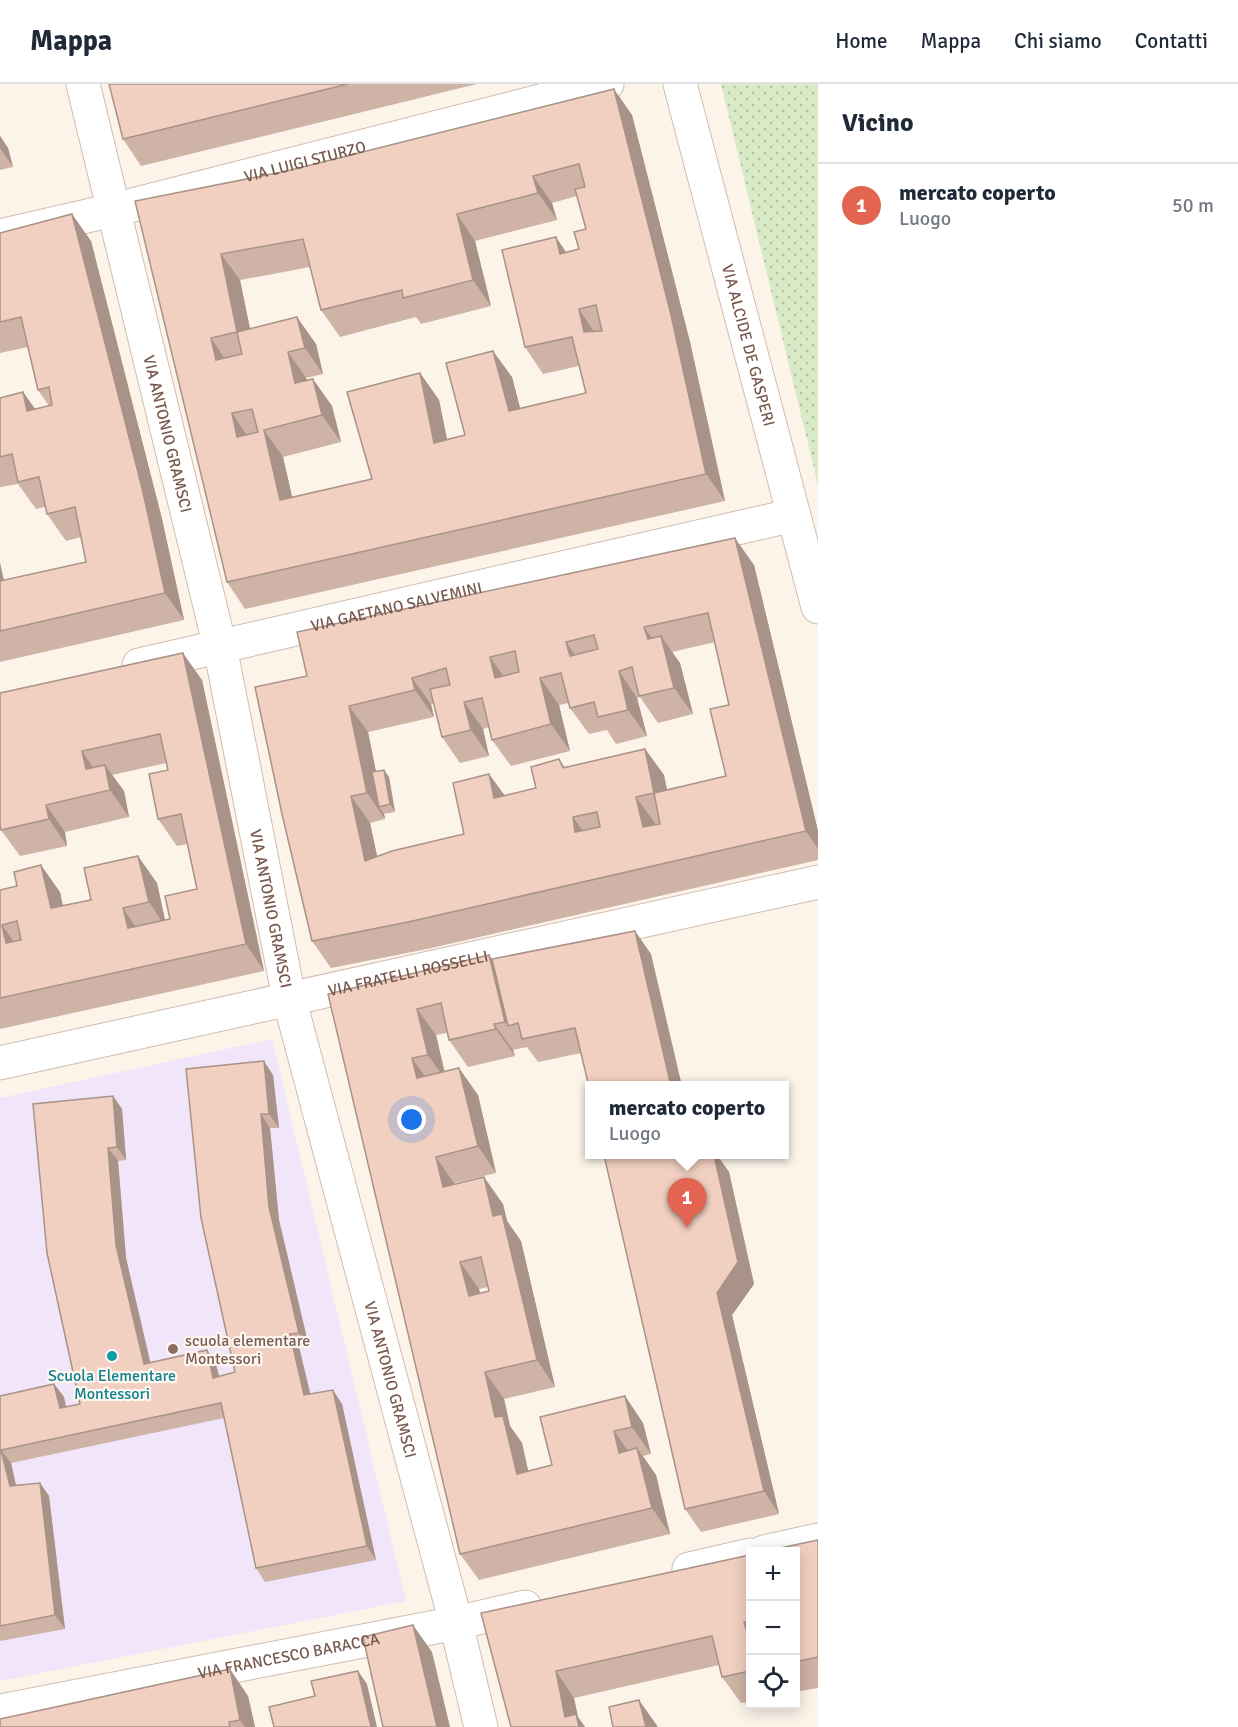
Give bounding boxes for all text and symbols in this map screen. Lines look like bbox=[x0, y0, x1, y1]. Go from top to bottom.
text: Mappa bbox=[30, 24, 112, 58]
text: Home bbox=[835, 28, 888, 54]
text: Mappa bbox=[921, 28, 981, 54]
text: Chi siamo bbox=[1014, 28, 1102, 54]
text: Contatti bbox=[1135, 28, 1208, 54]
text: Vicino bbox=[842, 107, 914, 139]
street label: VIA LUIGI STURZO bbox=[242, 137, 368, 187]
text: mercato coperto bbox=[899, 179, 1056, 206]
text: 1 bbox=[856, 193, 867, 218]
text: 50 m bbox=[1172, 193, 1214, 218]
text: Luogo bbox=[899, 206, 951, 231]
street label: VIA ALCIDE DE GASPERI bbox=[717, 262, 779, 428]
street label: VIA ANTONIO GRAMSCI bbox=[138, 353, 196, 515]
street label: VIA GAETANO SALVEMINI bbox=[309, 578, 484, 636]
street label: VIA ANTONIO GRAMSCI bbox=[245, 828, 296, 990]
street label: VIA FRATELLI ROSSELLI bbox=[326, 946, 490, 1001]
popup bbox=[585, 1081, 789, 1159]
text: mercato coperto bbox=[609, 1094, 765, 1121]
your location bbox=[397, 1105, 426, 1134]
text: Luogo bbox=[609, 1121, 661, 1146]
pin: 1 bbox=[668, 1178, 706, 1228]
street label: VIA ANTONIO GRAMSCI bbox=[359, 1299, 420, 1460]
place label: scuola elementare Montessori bbox=[185, 1331, 310, 1369]
marker: scuola elementare Montessori bbox=[166, 1342, 180, 1356]
marker: Scuola Elementare Montessori bbox=[105, 1349, 119, 1363]
place label: Scuola Elementare Montessori bbox=[48, 1366, 176, 1404]
map controls bbox=[746, 1547, 800, 1709]
button: + bbox=[746, 1547, 800, 1601]
button: − bbox=[746, 1601, 800, 1655]
street label: VIA FRANCESCO BARACCA bbox=[196, 1629, 382, 1684]
button: locate bbox=[746, 1655, 800, 1709]

